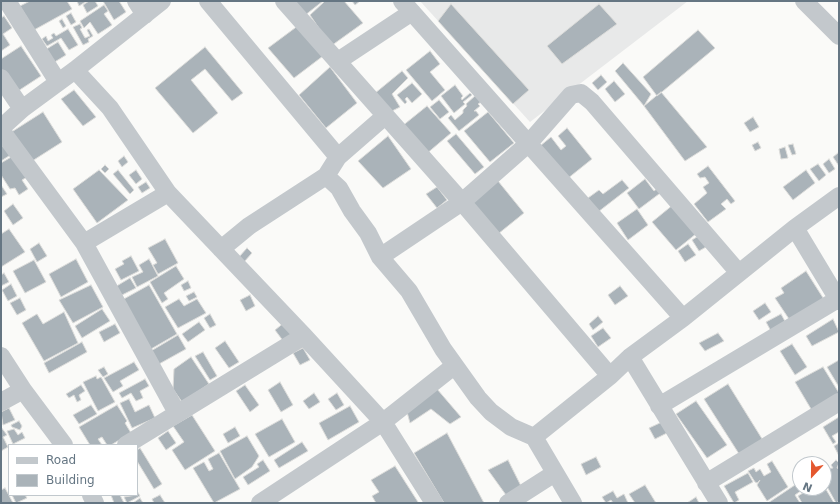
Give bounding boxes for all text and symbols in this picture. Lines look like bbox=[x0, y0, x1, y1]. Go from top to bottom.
legend bbox=[8, 444, 138, 496]
text: Road bbox=[46, 453, 76, 467]
north arrow bbox=[792, 456, 832, 496]
text: Building bbox=[46, 473, 95, 487]
text: N bbox=[801, 479, 814, 494]

